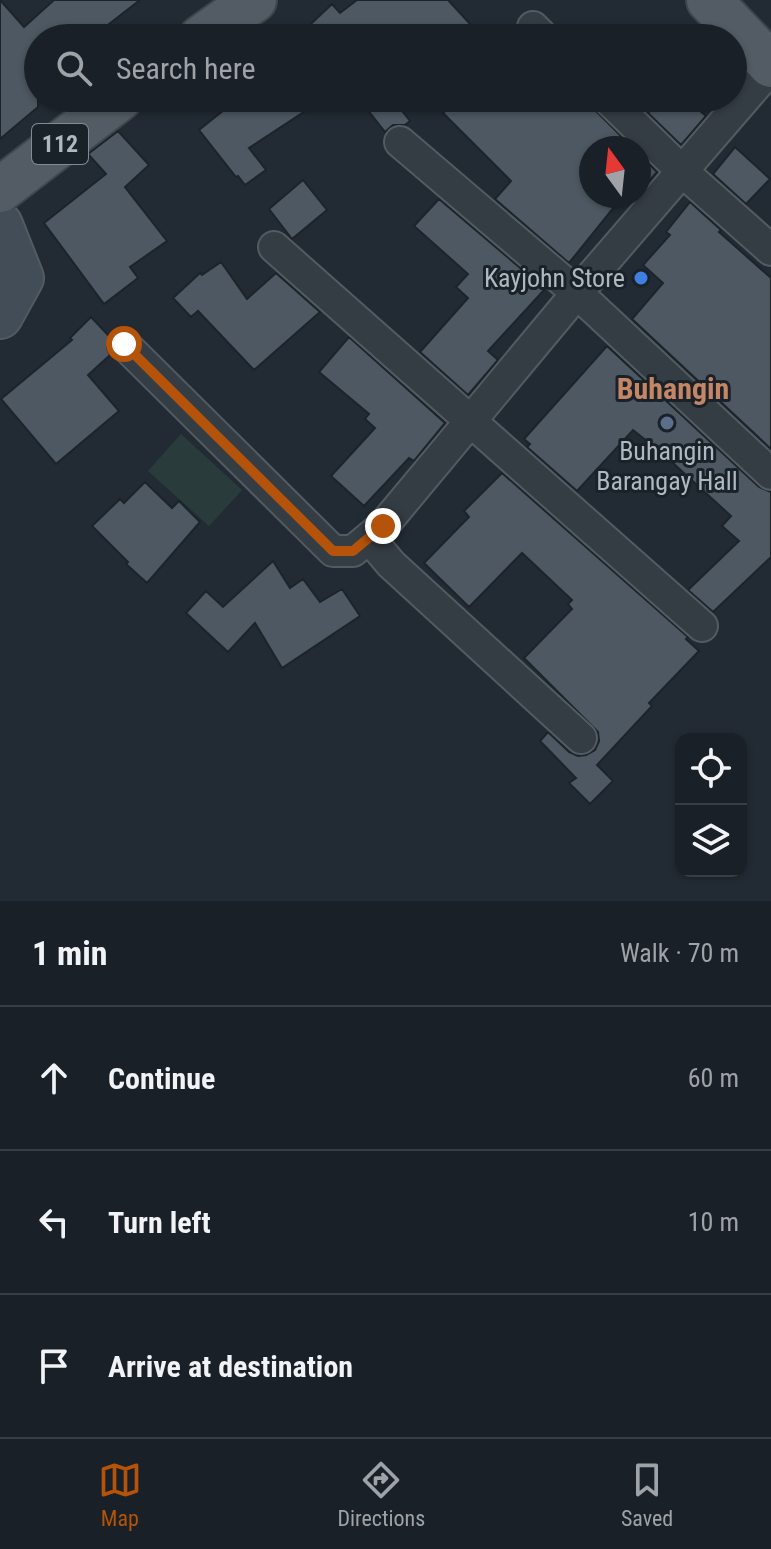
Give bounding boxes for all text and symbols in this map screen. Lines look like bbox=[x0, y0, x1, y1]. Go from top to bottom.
search box bbox=[24, 24, 747, 112]
icon: search bbox=[52, 46, 96, 90]
text: Search here bbox=[116, 51, 256, 86]
road number: 112 bbox=[32, 124, 88, 164]
north arrow bbox=[579, 136, 651, 208]
place label: Kayjohn Store bbox=[484, 263, 625, 293]
marker: Kayjohn Store bbox=[632, 269, 650, 287]
route start bbox=[106, 326, 142, 362]
district label: Buhangin bbox=[617, 371, 729, 406]
marker: Buhangin Barangay Hall bbox=[658, 414, 676, 432]
place label: Buhangin Barangay Hall bbox=[596, 436, 738, 496]
route end bbox=[365, 508, 401, 544]
map controls bbox=[675, 733, 747, 877]
button: locate bbox=[675, 733, 747, 805]
button: layers bbox=[675, 805, 747, 877]
text: 1 min bbox=[32, 933, 108, 973]
text: Walk · 70 m bbox=[620, 938, 739, 968]
icon: ahead bbox=[32, 1056, 76, 1100]
text: Continue bbox=[108, 1061, 215, 1096]
text: 60 m bbox=[688, 1063, 739, 1093]
icon: left bbox=[32, 1200, 76, 1244]
text: Turn left bbox=[108, 1205, 211, 1240]
text: 10 m bbox=[688, 1207, 739, 1237]
icon: arrive bbox=[32, 1344, 76, 1388]
text: Arrive at destination bbox=[108, 1349, 353, 1384]
tab: Map bbox=[98, 1458, 142, 1531]
tab: Directions bbox=[337, 1458, 425, 1531]
tab: Saved bbox=[621, 1458, 673, 1531]

